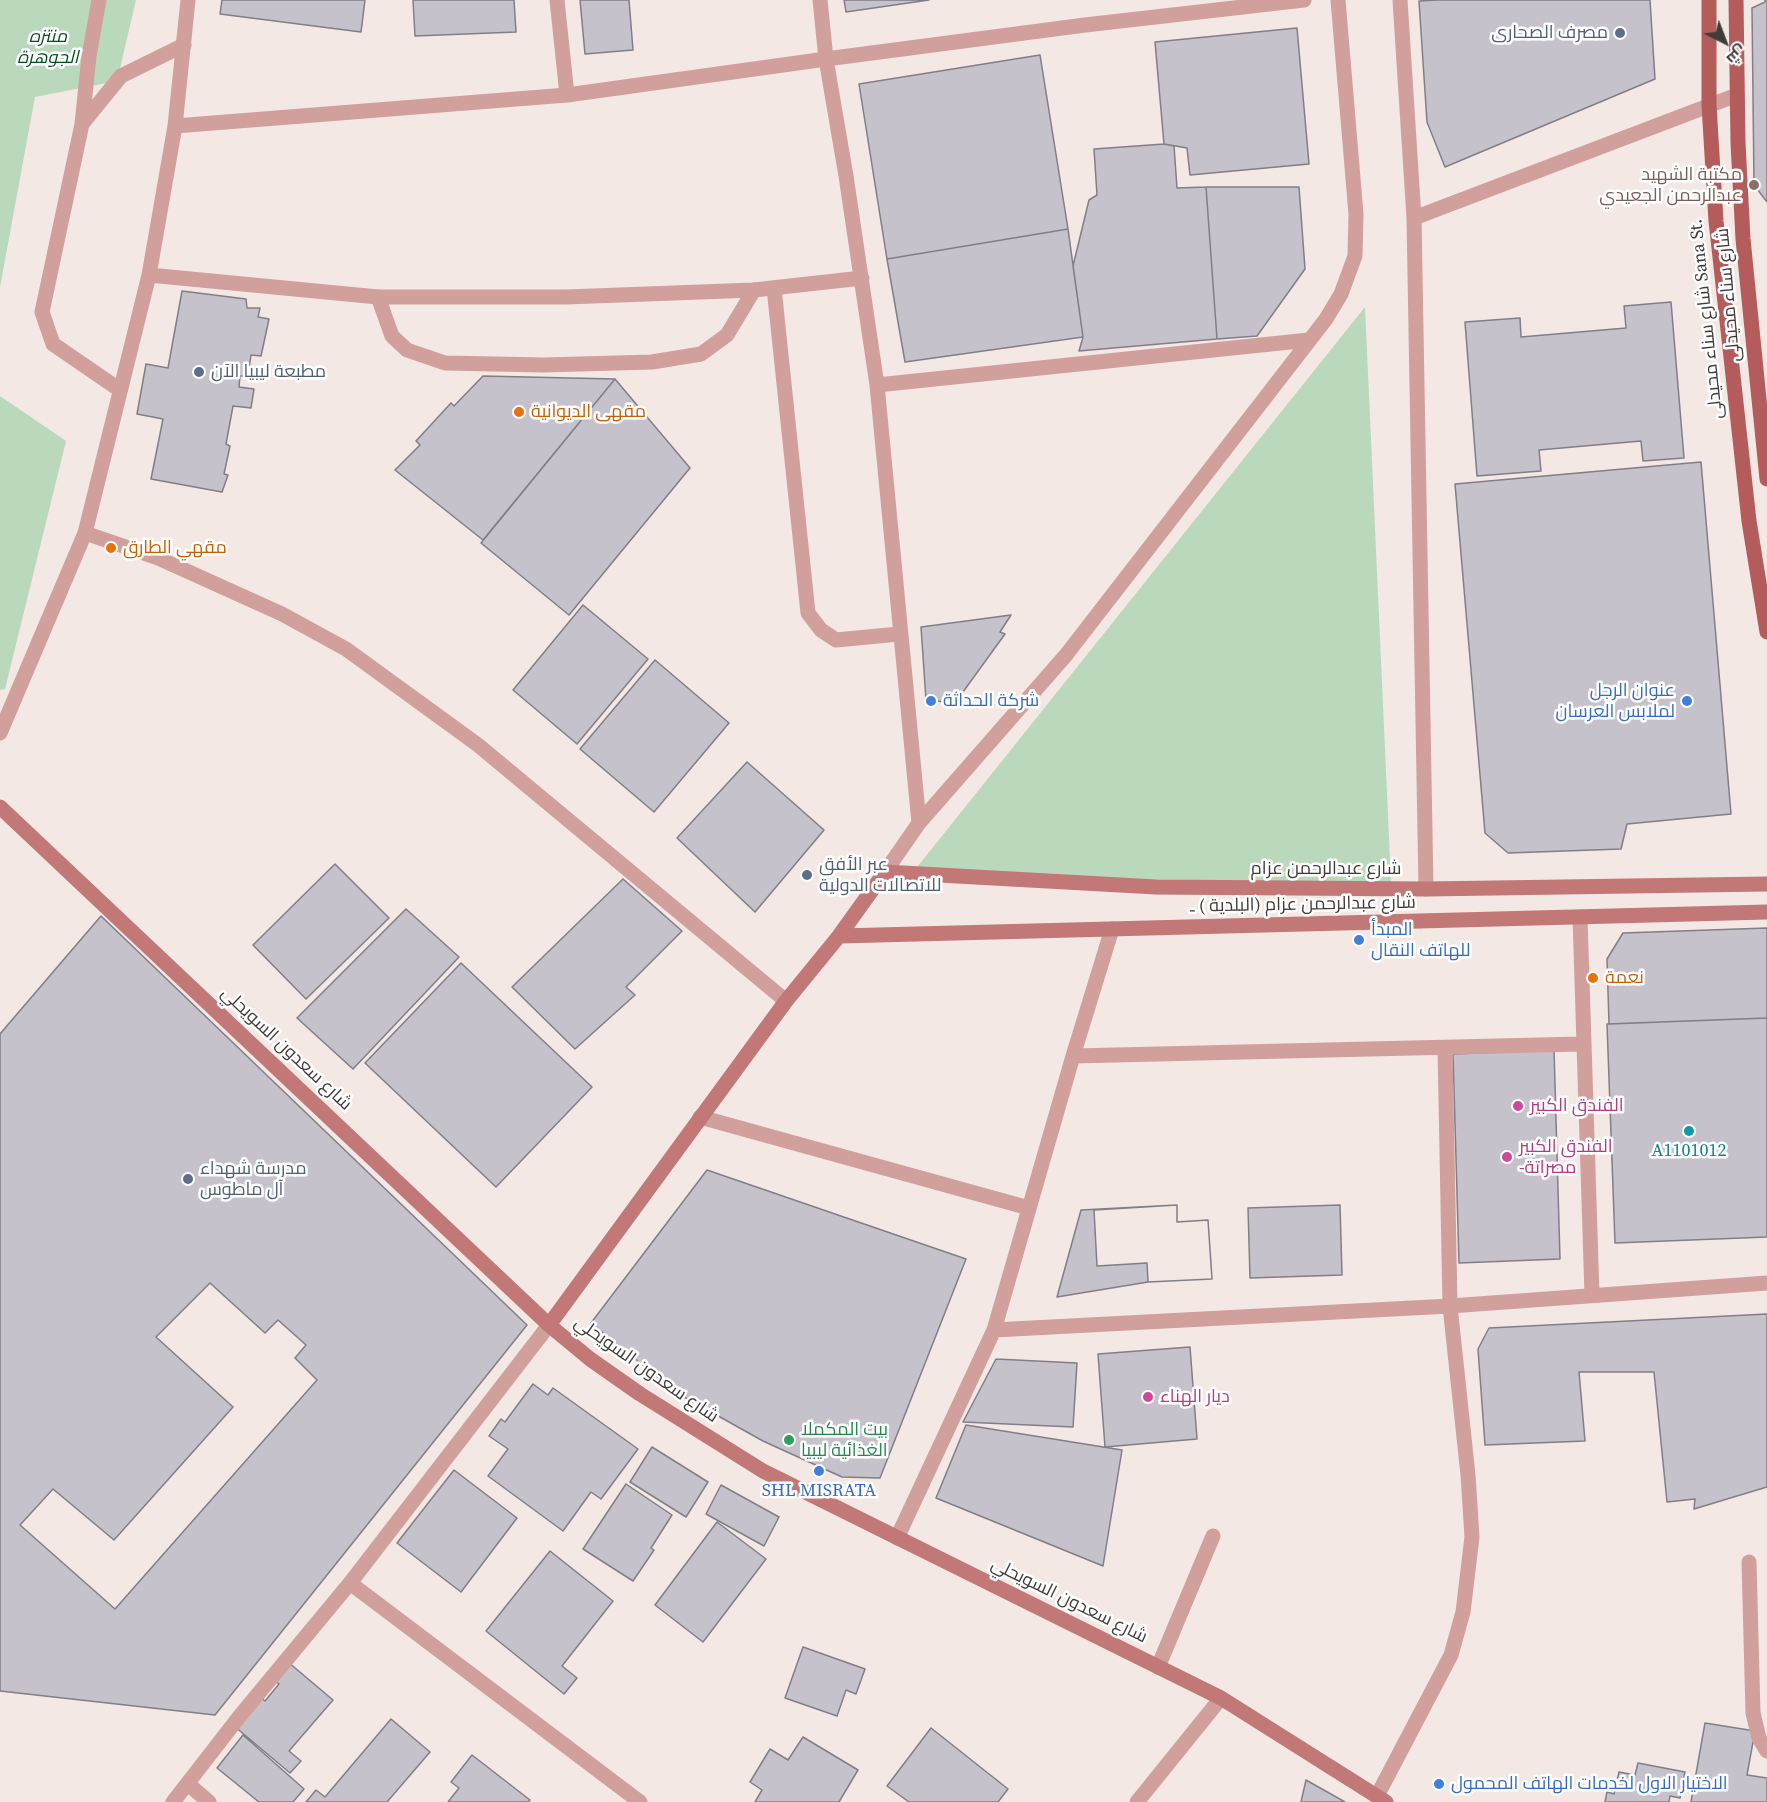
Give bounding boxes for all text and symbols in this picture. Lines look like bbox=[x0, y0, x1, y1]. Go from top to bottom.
north arrow bbox=[1695, 12, 1755, 72]
place label: مصرف الصحارى bbox=[1491, 22, 1608, 44]
park label: منتزه الجوهرة bbox=[17, 26, 79, 68]
marker: مصرف الصحارى bbox=[1613, 26, 1627, 40]
text: ش bbox=[1722, 40, 1752, 70]
place label: مكتبة الشهيد عبدالرحمن الجعيدي bbox=[1599, 164, 1742, 207]
marker: مكتبة الشهيد عبدالرحمن الجعيدي bbox=[1747, 178, 1761, 192]
street label: شارع سناء محيدلى Sana St. bbox=[1686, 218, 1728, 420]
street label: شارع سناء محيدلى bbox=[1712, 227, 1746, 363]
place label: مطبعة ليبيا الآن bbox=[211, 361, 326, 383]
marker: مطبعة ليبيا الآن bbox=[192, 365, 206, 379]
place label: مقهى الديوانية bbox=[531, 401, 646, 423]
marker: مقهى الديوانية bbox=[512, 405, 526, 419]
place label: مقهي الطارق bbox=[123, 537, 227, 559]
marker: مقهي الطارق bbox=[104, 541, 118, 555]
place label: عنوان الرجل لملابس العرسان bbox=[1556, 680, 1675, 722]
place label: شركة الحداثة bbox=[943, 690, 1039, 712]
marker: شركة الحداثة bbox=[924, 694, 938, 708]
marker: عنوان الرجل لملابس العرسان bbox=[1680, 694, 1694, 708]
place label: عبر الأفق للاتصالات الدولية bbox=[819, 854, 941, 896]
street label: شارع عبدالرحمن عزام bbox=[1251, 858, 1401, 880]
marker: عبر الأفق للاتصالات الدولية bbox=[800, 868, 814, 882]
street label: شارع عبدالرحمن عزام (البلدية ) ـ bbox=[1190, 892, 1416, 918]
place label: المبدأ للهاتف النقال bbox=[1371, 919, 1471, 962]
marker: المبدأ للهاتف النقال bbox=[1352, 933, 1366, 947]
place label: نعمة bbox=[1605, 967, 1644, 989]
marker: نعمة bbox=[1586, 971, 1600, 985]
street label: شارع سعدون السويحلي bbox=[216, 983, 356, 1115]
place label: الفندق الكبير bbox=[1530, 1095, 1624, 1117]
marker: الفندق الكبير bbox=[1511, 1099, 1525, 1113]
marker: ِA1101012 bbox=[1682, 1124, 1696, 1138]
place label: الفندق الكبير -مصراتة bbox=[1519, 1136, 1613, 1178]
place label: ِA1101012 bbox=[1652, 1140, 1726, 1162]
marker: الفندق الكبير -مصراتة bbox=[1500, 1150, 1514, 1164]
place label: مدرسة شهداء آل ماطوس bbox=[200, 1158, 306, 1200]
marker: مدرسة شهداء آل ماطوس bbox=[181, 1172, 195, 1186]
street label: شارع سعدون السويحلي bbox=[570, 1312, 722, 1428]
place label: ديار الهناء bbox=[1160, 1386, 1230, 1408]
marker: ديار الهناء bbox=[1141, 1390, 1155, 1404]
place label: بيت المكملا الغذائية ليبيا bbox=[801, 1419, 888, 1462]
marker: بيت المكملا الغذائية ليبيا bbox=[782, 1433, 796, 1447]
marker: SHL MISRATA bbox=[812, 1464, 826, 1478]
place label: SHL MISRATA bbox=[762, 1480, 876, 1502]
street label: شارع سعدون السويحلي bbox=[987, 1554, 1151, 1648]
place label: الاختيار الاول لخدمات الهاتف المحمول bbox=[1451, 1773, 1728, 1795]
marker: الاختيار الاول لخدمات الهاتف المحمول bbox=[1432, 1777, 1446, 1791]

